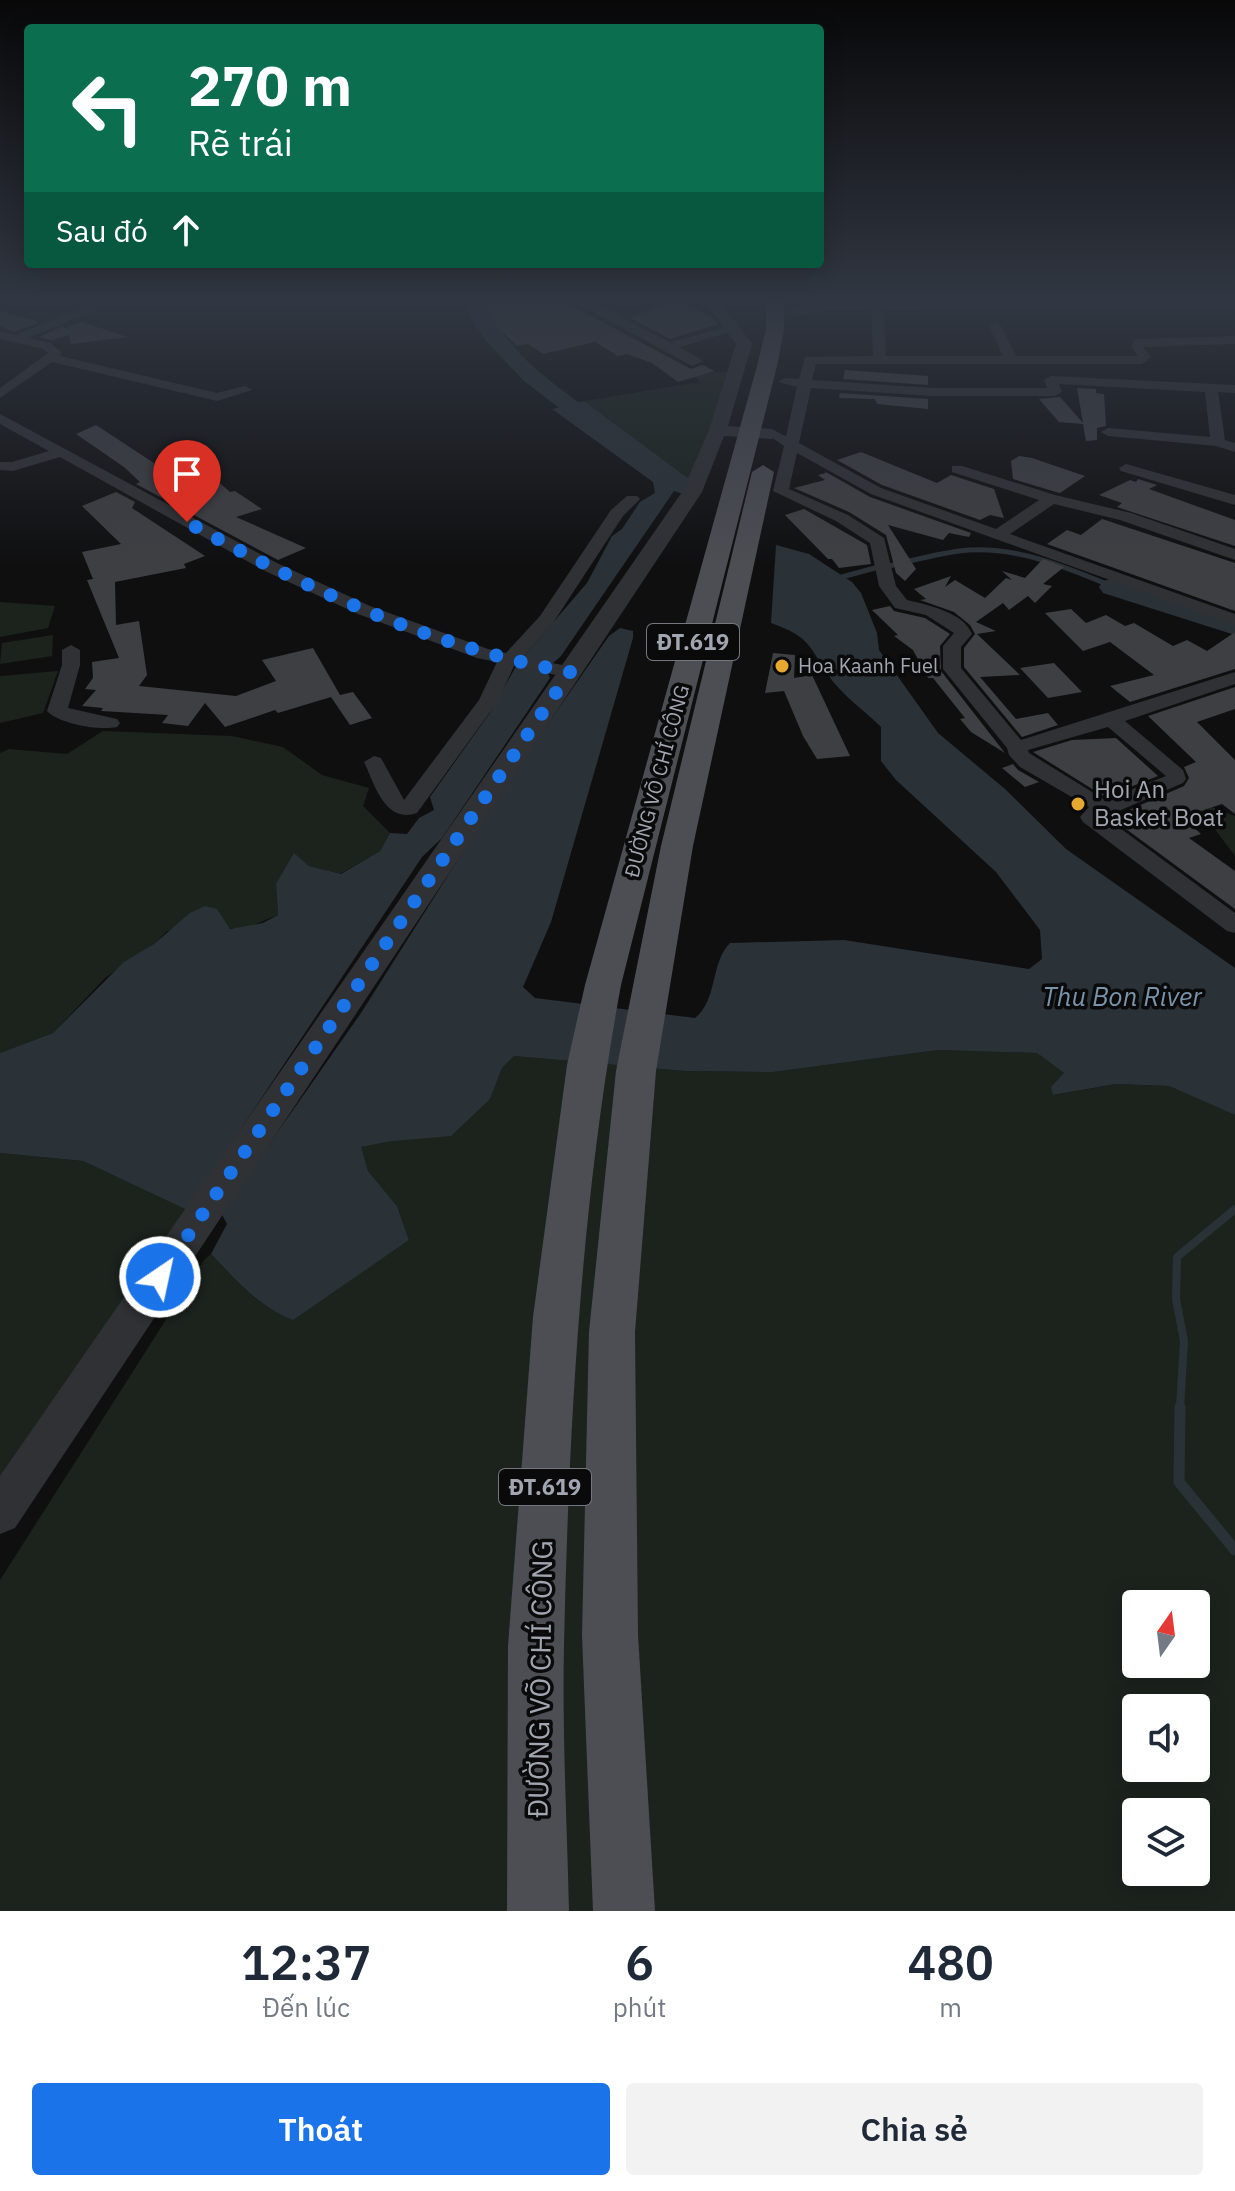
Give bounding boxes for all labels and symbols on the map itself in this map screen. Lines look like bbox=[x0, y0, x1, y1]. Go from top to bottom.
pin bbox=[153, 440, 221, 522]
road number: ĐT.619 bbox=[647, 624, 739, 660]
place label: Hoa Kaanh Fuel bbox=[798, 652, 938, 679]
marker: Hoa Kaanh Fuel bbox=[773, 657, 791, 675]
street label: ĐƯỜNG VÕ CHÍ CÔNG bbox=[618, 682, 695, 880]
place label: Hoi An Basket Boat bbox=[1094, 773, 1224, 833]
marker: Hoi An Basket Boat bbox=[1069, 795, 1087, 813]
water label: Thu Bon River bbox=[1042, 979, 1203, 1013]
position arrow bbox=[118, 1235, 202, 1319]
road number: ĐT.619 bbox=[499, 1469, 591, 1505]
street label: ĐƯỜNG VÕ CHÍ CÔNG bbox=[519, 1540, 560, 1818]
north arrow bbox=[1122, 1590, 1210, 1678]

